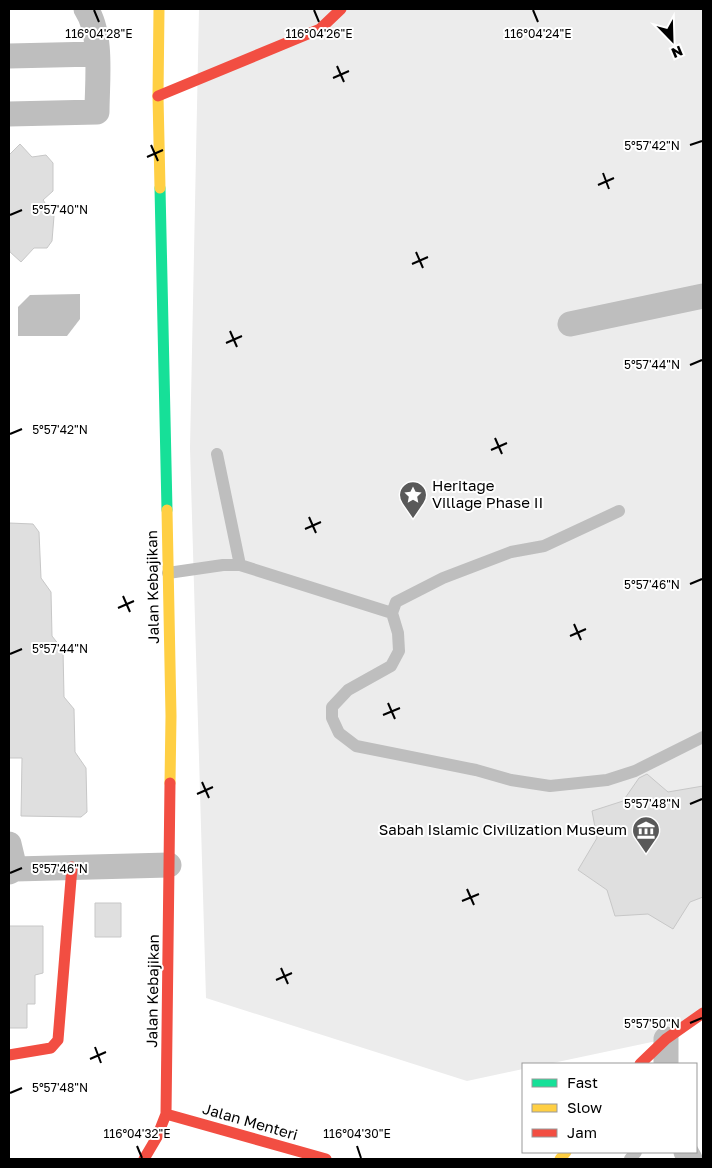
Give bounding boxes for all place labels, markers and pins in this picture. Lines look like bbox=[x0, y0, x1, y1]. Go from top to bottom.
place label: Heritage Village Phase II bbox=[432, 476, 543, 511]
place icon: Heritage Village Phase II bbox=[398, 480, 428, 519]
museum icon: Sabah Islamic Civilization Museum bbox=[631, 815, 661, 854]
place label: Sabah Islamic Civilization Museum bbox=[379, 820, 627, 838]

